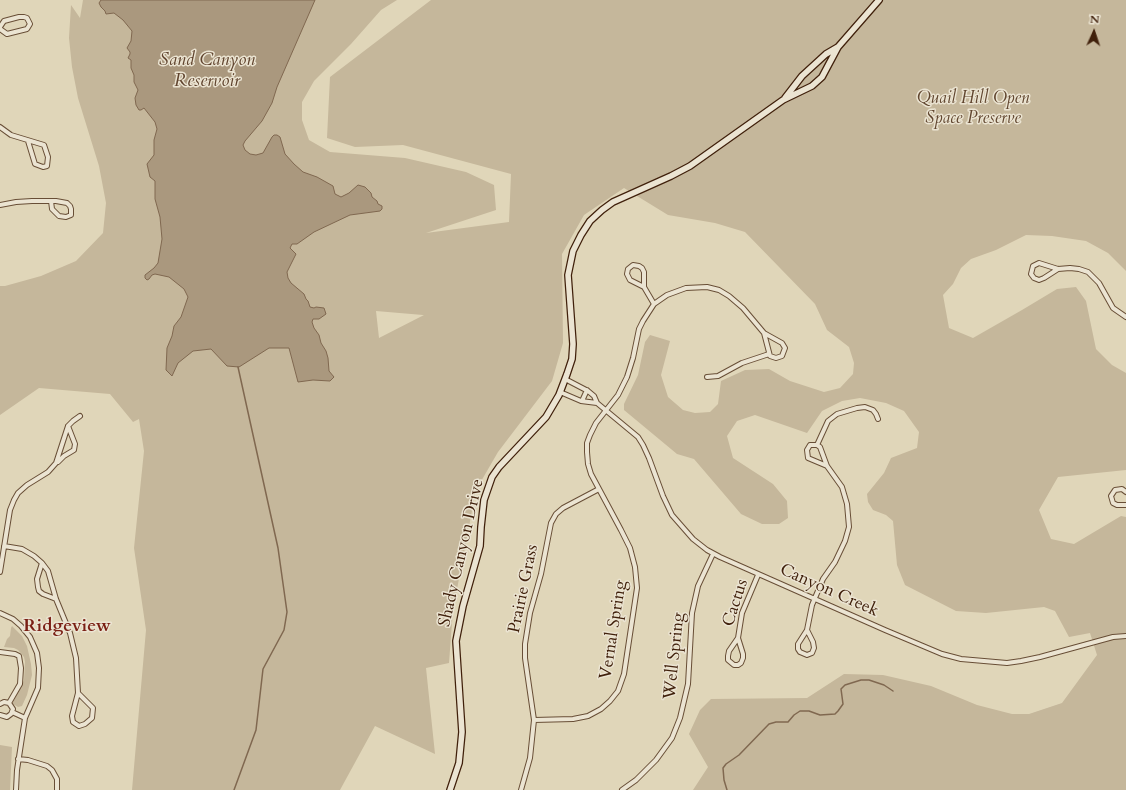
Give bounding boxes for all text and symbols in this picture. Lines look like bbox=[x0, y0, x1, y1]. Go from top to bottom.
north arrow bbox=[1074, 12, 1114, 52]
text: N bbox=[1089, 12, 1100, 27]
water label: Sand Canyon Reservoir bbox=[159, 50, 255, 92]
park label: Quail Hill Open Space Preserve bbox=[917, 89, 1029, 129]
street label: Shady Canyon Drive bbox=[435, 477, 489, 629]
street label: Prairie Grass bbox=[505, 543, 543, 635]
street label: Canyon Creek bbox=[776, 560, 882, 622]
street label: Cactus bbox=[719, 577, 753, 629]
street label: Vernal Spring bbox=[596, 579, 632, 681]
street label: Well Spring bbox=[660, 611, 690, 701]
district label: Ridgeview bbox=[23, 616, 111, 638]

